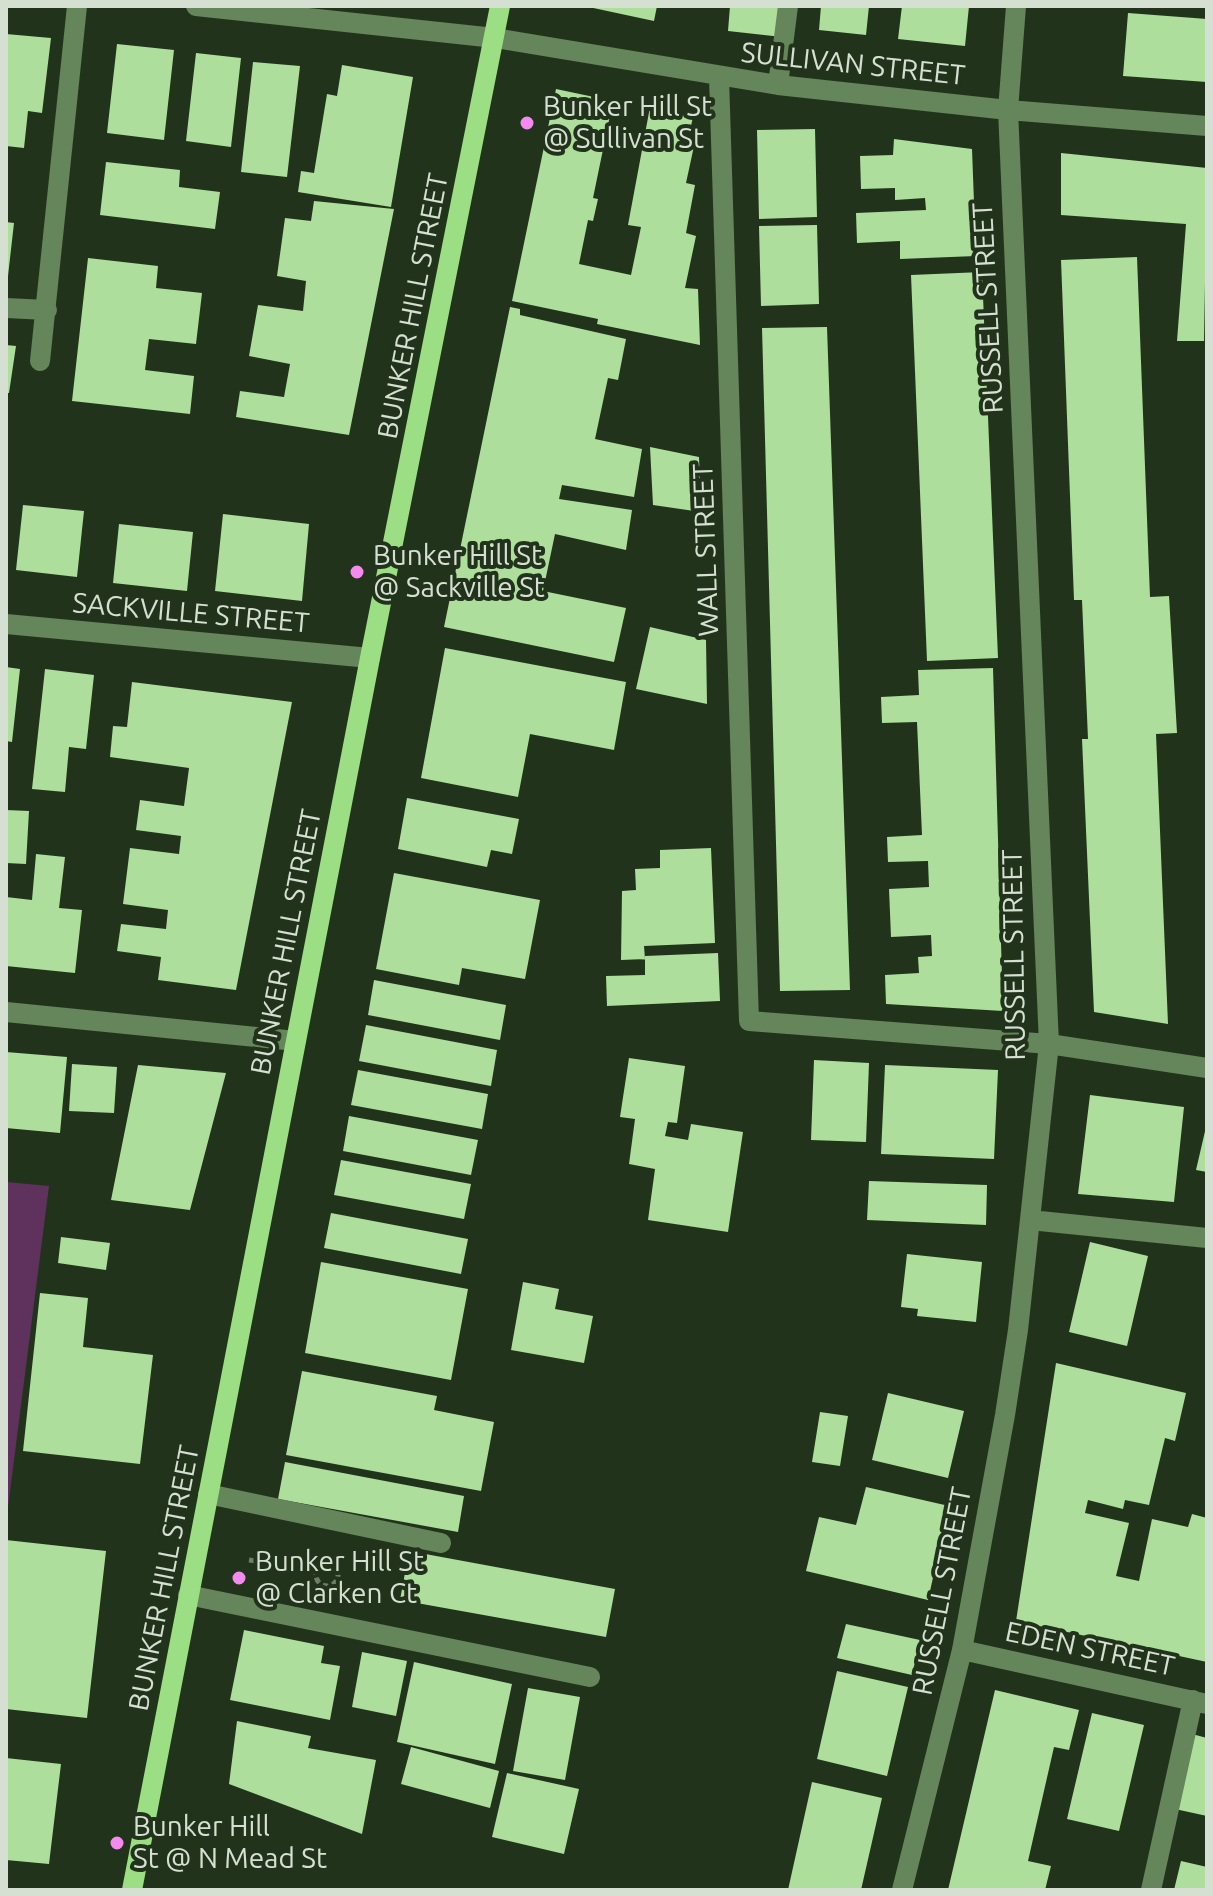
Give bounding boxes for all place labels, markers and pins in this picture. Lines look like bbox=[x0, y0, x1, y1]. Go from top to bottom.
place label: Bunker Hill St @ Sullivan St bbox=[543, 90, 712, 156]
marker: Bunker Hill St @ Sullivan St bbox=[518, 114, 536, 132]
place label: Bunker Hill St @ Sackville St bbox=[373, 539, 545, 605]
marker: Bunker Hill St @ Sackville St bbox=[348, 563, 366, 581]
place label: Bunker Hill St @ Clarken Ct bbox=[255, 1545, 424, 1611]
marker: Bunker Hill St @ Clarken Ct bbox=[230, 1569, 248, 1587]
place label: Bunker Hill St @ N Mead St bbox=[133, 1810, 327, 1876]
marker: Bunker Hill St @ N Mead St bbox=[108, 1834, 126, 1852]

